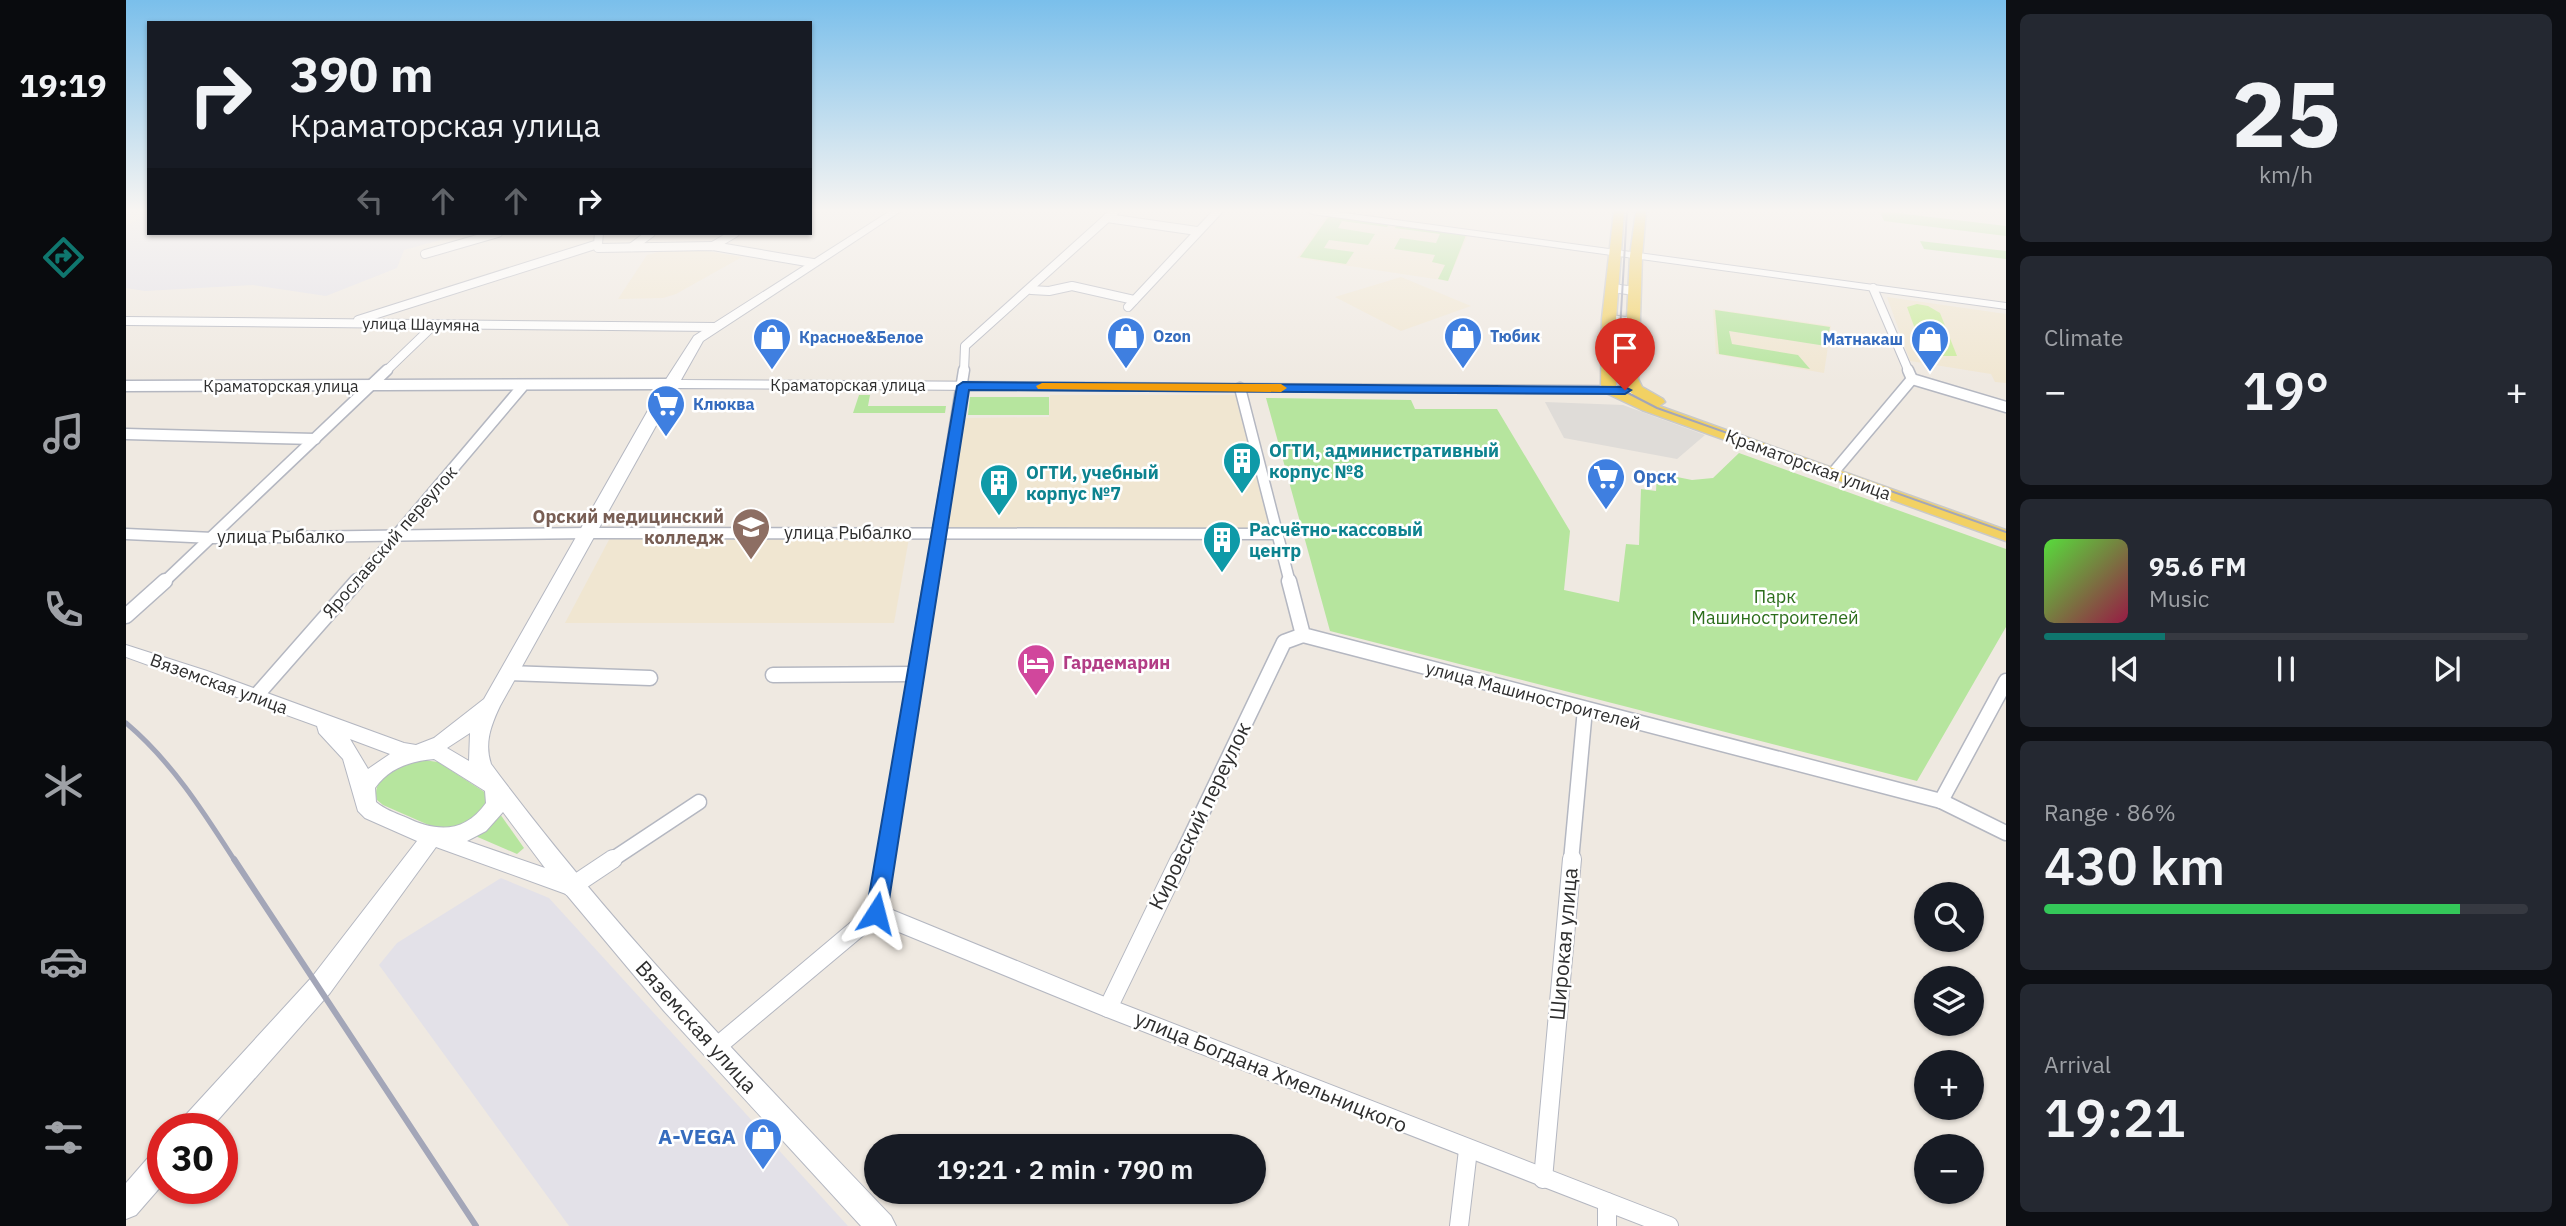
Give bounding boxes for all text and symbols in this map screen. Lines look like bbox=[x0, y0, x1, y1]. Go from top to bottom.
text: 390 m bbox=[290, 42, 434, 105]
icon: right bbox=[175, 49, 266, 140]
text: 25 bbox=[2231, 54, 2341, 172]
text: 19:19 bbox=[19, 64, 107, 106]
text: Краматорская улица bbox=[290, 104, 601, 146]
text: km/h bbox=[2259, 159, 2313, 189]
icon: left bbox=[351, 182, 389, 220]
icon: ahead bbox=[424, 182, 462, 220]
icon: ahead bbox=[497, 182, 535, 220]
icon: right bbox=[570, 182, 608, 220]
icon: directions bbox=[39, 233, 88, 282]
street label: улица Шаумяна bbox=[362, 313, 480, 335]
shop icon: Ozon bbox=[1105, 315, 1147, 370]
shop icon: Тюбик bbox=[1442, 315, 1484, 370]
shop icon: Красное&Белое bbox=[751, 316, 793, 371]
pin bbox=[1595, 318, 1655, 390]
shop icon: Матнакаш bbox=[1909, 318, 1951, 373]
text: Climate bbox=[2044, 322, 2123, 352]
place label: Ozon bbox=[1153, 326, 1191, 346]
place label: Тюбик bbox=[1490, 326, 1540, 346]
place label: Красное&Белое bbox=[799, 327, 923, 347]
icon: arrive bbox=[1606, 329, 1644, 367]
place label: Матнакаш bbox=[1822, 329, 1903, 349]
text: 19° bbox=[2243, 357, 2329, 424]
text: − bbox=[2044, 366, 2067, 415]
text: + bbox=[2505, 366, 2528, 415]
street label: Краматорская улица bbox=[770, 375, 926, 395]
street label: Краматорская улица bbox=[203, 376, 359, 396]
supermarket icon: Клюква bbox=[645, 383, 687, 438]
place label: Клюква bbox=[693, 394, 755, 414]
icon: music bbox=[39, 409, 88, 458]
street label: Краматорская улица bbox=[1722, 424, 1895, 505]
place label: ОГТИ, административный корпус №8 bbox=[1269, 439, 1499, 483]
building icon: ОГТИ, административный корпус №8 bbox=[1221, 440, 1263, 495]
supermarket icon: Орск bbox=[1585, 456, 1627, 511]
street label: Ярославский переулок bbox=[317, 461, 462, 623]
place label: ОГТИ, учебный корпус №7 bbox=[1026, 461, 1159, 505]
building icon: ОГТИ, учебный корпус №7 bbox=[978, 462, 1020, 517]
place label: Орск bbox=[1633, 465, 1677, 488]
place label: Орский медицинский колледж bbox=[533, 505, 724, 549]
school or university icon: Орский медицинский колледж bbox=[730, 506, 772, 561]
place label: Расчётно-кассовый центр bbox=[1249, 518, 1423, 562]
building icon: Расчётно-кассовый центр bbox=[1201, 519, 1243, 574]
street label: улица Рыбалко bbox=[784, 521, 912, 544]
street label: улица Рыбалко bbox=[217, 525, 345, 548]
text: 95.6 FM bbox=[2149, 549, 2247, 583]
text: Music bbox=[2149, 583, 2209, 613]
icon: phone bbox=[39, 585, 88, 634]
park label: Парк Машиностроителей bbox=[1691, 585, 1859, 629]
hotel icon: Гардемарин bbox=[1015, 642, 1057, 697]
street label: Вяземская улица bbox=[147, 648, 292, 719]
icon: previous bbox=[2106, 650, 2144, 688]
icon: pause bbox=[2267, 650, 2305, 688]
icon: next bbox=[2428, 650, 2466, 688]
place label: Гардемарин bbox=[1063, 651, 1170, 674]
street label: улица Машиностроителей bbox=[1423, 656, 1643, 735]
street label: Кировский переулок bbox=[1141, 717, 1257, 914]
icon: climate bbox=[39, 761, 88, 810]
text: Range · 86% bbox=[2044, 797, 2176, 827]
text: 430 km bbox=[2044, 832, 2225, 899]
street label: Широкая улица bbox=[1542, 866, 1584, 1021]
position arrow bbox=[839, 876, 913, 950]
map controls bbox=[1914, 882, 1984, 1204]
button: search bbox=[1914, 882, 1984, 952]
icon: car bbox=[39, 937, 88, 986]
street label: Вяземская улица bbox=[630, 954, 764, 1099]
button: layers bbox=[1914, 966, 1984, 1036]
street label: улица Богдана Хмельницкого bbox=[1131, 1003, 1412, 1139]
text: Arrival bbox=[2044, 1049, 2111, 1079]
button: + bbox=[1914, 1050, 1984, 1120]
text: 19:21 bbox=[2044, 1084, 2185, 1151]
icon: filters bbox=[39, 1113, 88, 1162]
speed limit sign: 30 bbox=[147, 1113, 238, 1204]
shop icon: A-VEGA bbox=[742, 1116, 784, 1171]
place label: A-VEGA bbox=[658, 1122, 736, 1150]
button: − bbox=[1914, 1134, 1984, 1204]
text: 19:21 · 2 min · 790 m bbox=[937, 1152, 1193, 1186]

